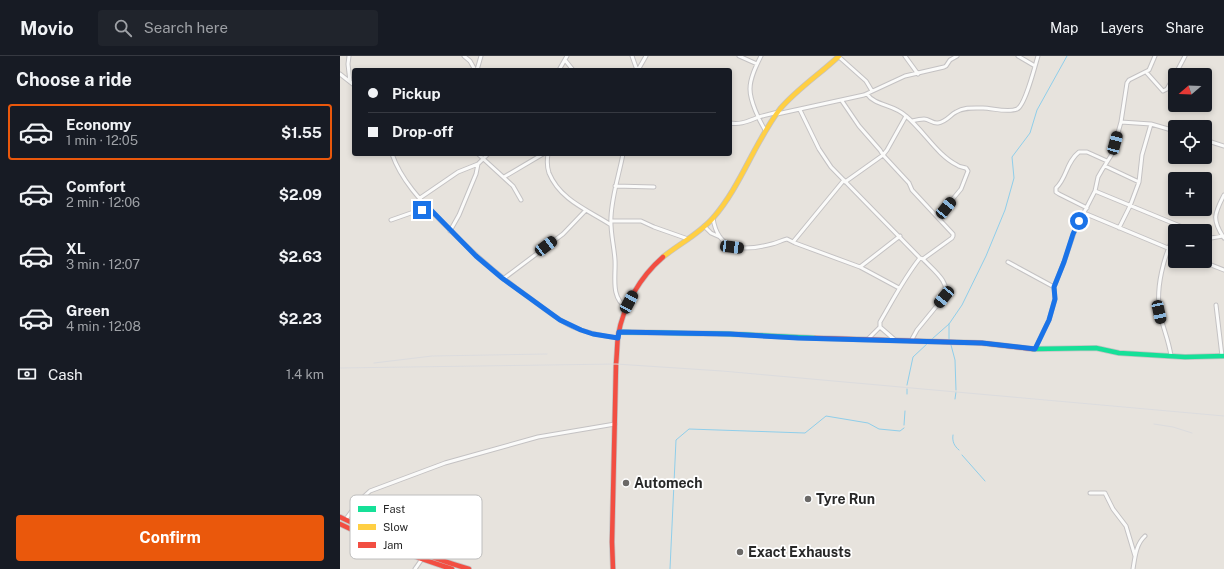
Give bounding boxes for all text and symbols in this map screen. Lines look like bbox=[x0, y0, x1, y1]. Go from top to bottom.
search box bbox=[98, 10, 378, 46]
text: Movio bbox=[20, 17, 74, 39]
icon: search bbox=[112, 17, 134, 39]
text: Search here bbox=[144, 19, 228, 36]
text: Map bbox=[1050, 20, 1078, 36]
text: Layers bbox=[1100, 20, 1144, 36]
text: Share bbox=[1166, 20, 1204, 36]
north arrow bbox=[1168, 68, 1212, 112]
map controls bbox=[1168, 68, 1212, 268]
text: Choose a ride bbox=[16, 69, 132, 90]
text: Pickup bbox=[392, 85, 441, 102]
icon: car bbox=[18, 114, 54, 150]
text: Economy bbox=[66, 116, 131, 133]
button: locate bbox=[1168, 120, 1212, 164]
text: Drop-off bbox=[392, 123, 453, 140]
text: $1.55 bbox=[281, 124, 322, 141]
car bbox=[1106, 130, 1124, 156]
text: 1 min · 12:05 bbox=[66, 133, 138, 148]
button: + bbox=[1168, 172, 1212, 216]
icon: car bbox=[18, 176, 54, 212]
text: Comfort bbox=[66, 178, 126, 195]
text: $2.09 bbox=[279, 186, 322, 203]
text: 2 min · 12:06 bbox=[66, 195, 140, 210]
car bbox=[934, 195, 958, 221]
route end bbox=[413, 201, 431, 219]
route start bbox=[1070, 212, 1088, 230]
button: − bbox=[1168, 224, 1212, 268]
car bbox=[533, 234, 559, 258]
icon: car bbox=[18, 238, 54, 274]
text: XL bbox=[66, 240, 85, 257]
car bbox=[719, 240, 745, 254]
text: $2.63 bbox=[278, 248, 322, 265]
text: 3 min · 12:07 bbox=[66, 257, 140, 272]
car bbox=[932, 284, 956, 310]
car bbox=[618, 289, 640, 315]
car bbox=[1151, 299, 1167, 325]
icon: car bbox=[18, 300, 54, 336]
text: Green bbox=[66, 302, 110, 319]
text: $2.23 bbox=[278, 310, 322, 327]
text: 4 min · 12:08 bbox=[66, 319, 141, 334]
icon: cash bbox=[16, 363, 38, 385]
text: Cash bbox=[48, 366, 83, 383]
text: 1.4 km bbox=[286, 367, 324, 382]
place label: Automech bbox=[634, 475, 703, 491]
marker: Automech bbox=[621, 478, 631, 488]
place label: Tyre Run bbox=[816, 491, 875, 507]
marker: Tyre Run bbox=[803, 494, 813, 504]
legend bbox=[350, 495, 482, 559]
text: Fast bbox=[383, 503, 405, 515]
button: Confirm bbox=[16, 515, 324, 561]
text: Slow bbox=[383, 521, 409, 533]
text: Jam bbox=[383, 539, 403, 551]
place label: Exact Exhausts bbox=[748, 544, 851, 560]
marker: Exact Exhausts bbox=[735, 547, 745, 557]

